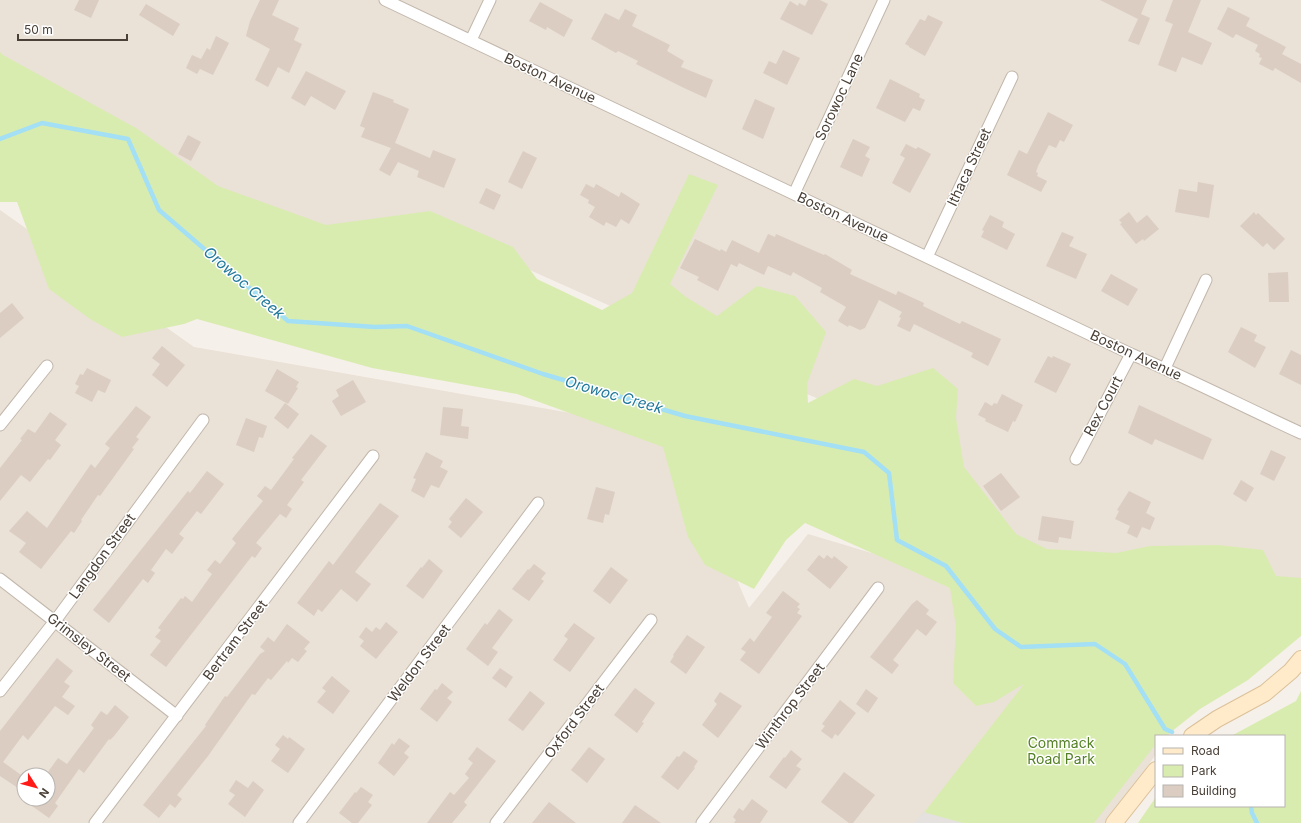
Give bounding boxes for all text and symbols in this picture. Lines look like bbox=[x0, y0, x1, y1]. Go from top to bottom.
scale bar bbox=[18, 16, 127, 42]
text: 50 m bbox=[24, 22, 53, 37]
street label: Boston Avenue bbox=[502, 49, 599, 106]
street label: Sorowoc Lane bbox=[811, 50, 866, 143]
street label: Ithaca Street bbox=[943, 125, 994, 209]
street label: Boston Avenue bbox=[795, 188, 892, 245]
water label: Orowoc Creek bbox=[200, 242, 289, 324]
street label: Boston Avenue bbox=[1088, 326, 1185, 383]
water label: Orowoc Creek bbox=[563, 371, 666, 418]
street label: Rex Court bbox=[1080, 373, 1126, 439]
street label: Langdon Street bbox=[65, 509, 138, 602]
street label: Bertram Street bbox=[199, 596, 271, 683]
street label: Grimsley Street bbox=[44, 609, 135, 685]
street label: Weldon Street bbox=[384, 620, 454, 705]
street label: Winthrop Street bbox=[752, 659, 828, 752]
street label: Oxford Street bbox=[540, 680, 607, 761]
park label: Commack Road Park bbox=[1027, 734, 1095, 767]
legend bbox=[1155, 735, 1285, 807]
text: Road bbox=[1191, 743, 1220, 758]
text: Park bbox=[1191, 763, 1217, 778]
north arrow bbox=[16, 767, 56, 807]
text: Building bbox=[1191, 783, 1236, 798]
text: N bbox=[36, 785, 52, 800]

